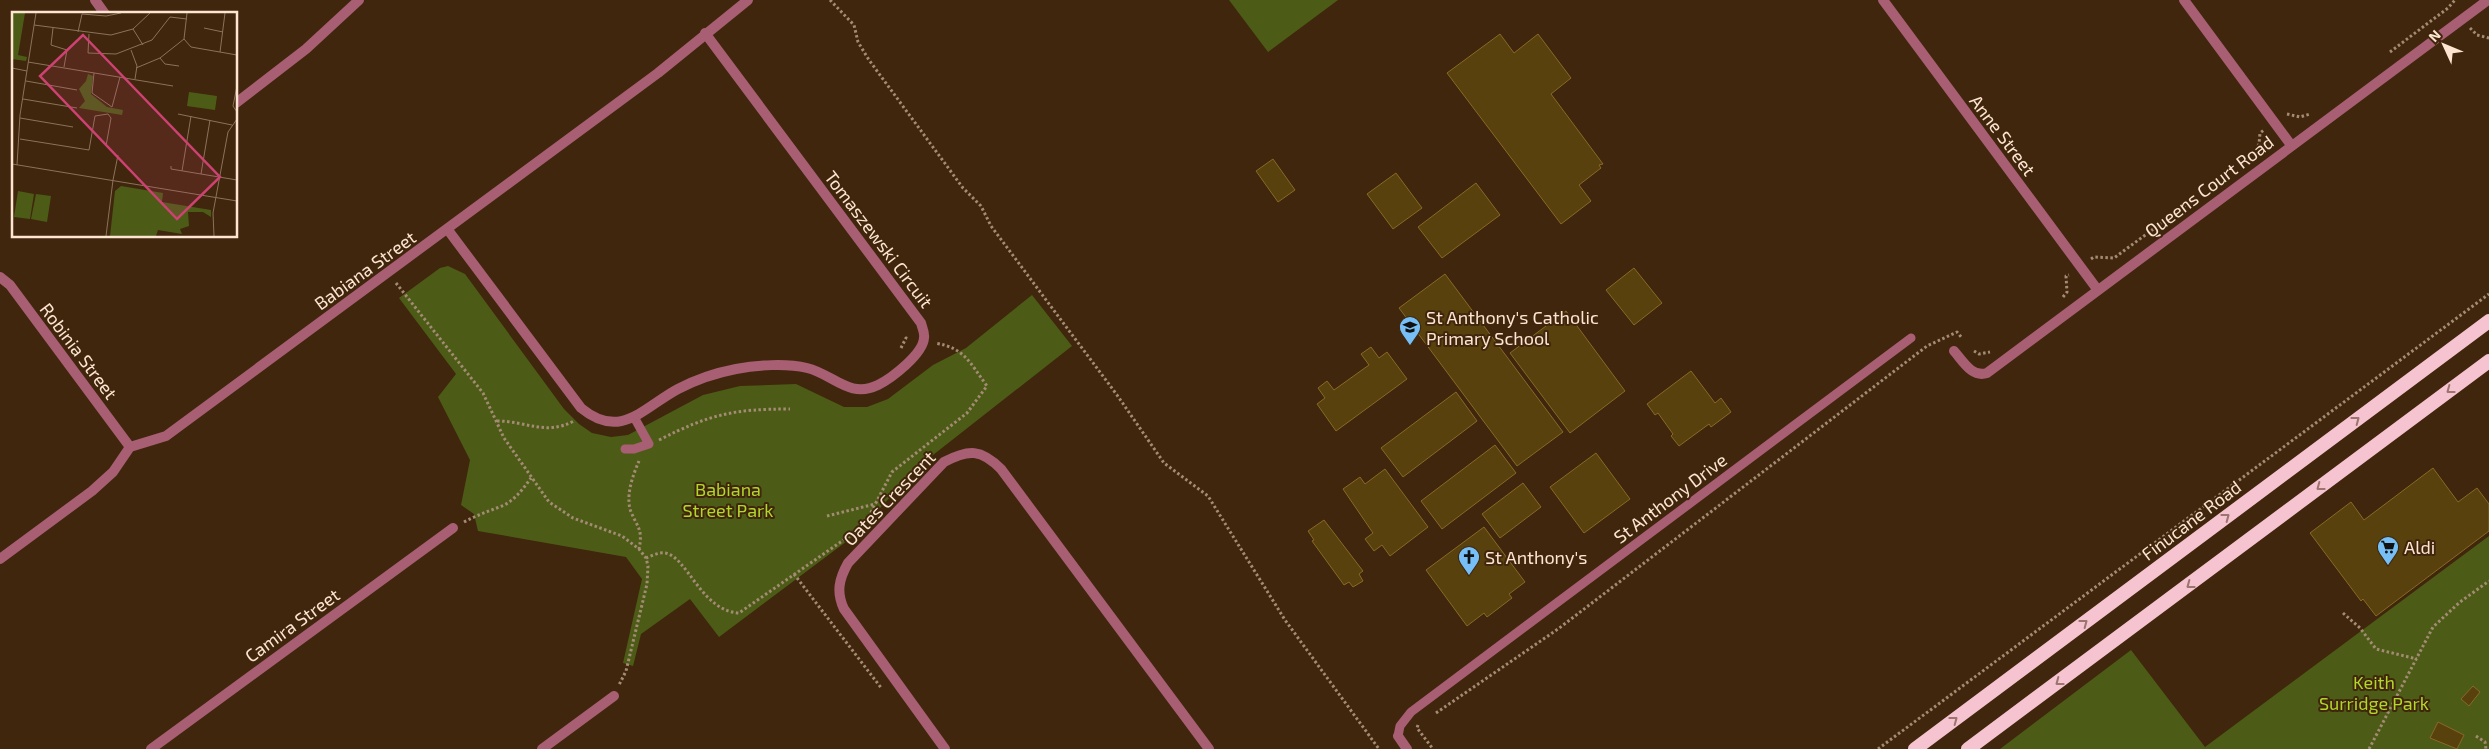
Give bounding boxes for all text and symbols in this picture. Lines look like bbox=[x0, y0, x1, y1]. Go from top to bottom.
inset map bbox=[12, 12, 238, 238]
north arrow bbox=[2419, 20, 2469, 70]
text: N bbox=[2425, 26, 2444, 45]
street label: Anne Street bbox=[1965, 90, 2041, 180]
street label: Queens Court Road bbox=[2140, 130, 2278, 242]
street label: Tomaszewski Circuit bbox=[820, 166, 938, 312]
street label: Babiana Street bbox=[310, 226, 420, 314]
street label: Robinia Street bbox=[36, 299, 122, 404]
place label: St Anthony's Catholic Primary School bbox=[1426, 306, 1599, 349]
school or university icon: St Anthony's Catholic Primary School bbox=[1398, 315, 1422, 346]
one-way arrow bbox=[2446, 384, 2456, 393]
one-way arrow bbox=[2350, 417, 2360, 426]
street label: Oates Crescent bbox=[838, 446, 940, 550]
street label: St Anthony Drive bbox=[1609, 448, 1731, 548]
street label: Finucane Road bbox=[2137, 475, 2245, 565]
park label: Babiana Street Park bbox=[683, 478, 773, 521]
one-way arrow bbox=[2317, 482, 2326, 490]
one-way arrow bbox=[2220, 515, 2229, 523]
supermarket icon: Aldi bbox=[2376, 535, 2400, 566]
place label: Aldi bbox=[2404, 536, 2435, 558]
church icon: St Anthony's bbox=[1457, 545, 1481, 576]
place label: St Anthony's bbox=[1485, 546, 1588, 568]
one-way arrow bbox=[2187, 579, 2196, 587]
street label: Camira Street bbox=[240, 583, 344, 667]
one-way arrow bbox=[2078, 620, 2088, 629]
park label: Keith Surridge Park bbox=[2319, 671, 2429, 714]
one-way arrow bbox=[2056, 676, 2065, 684]
one-way arrow bbox=[1948, 717, 1958, 726]

